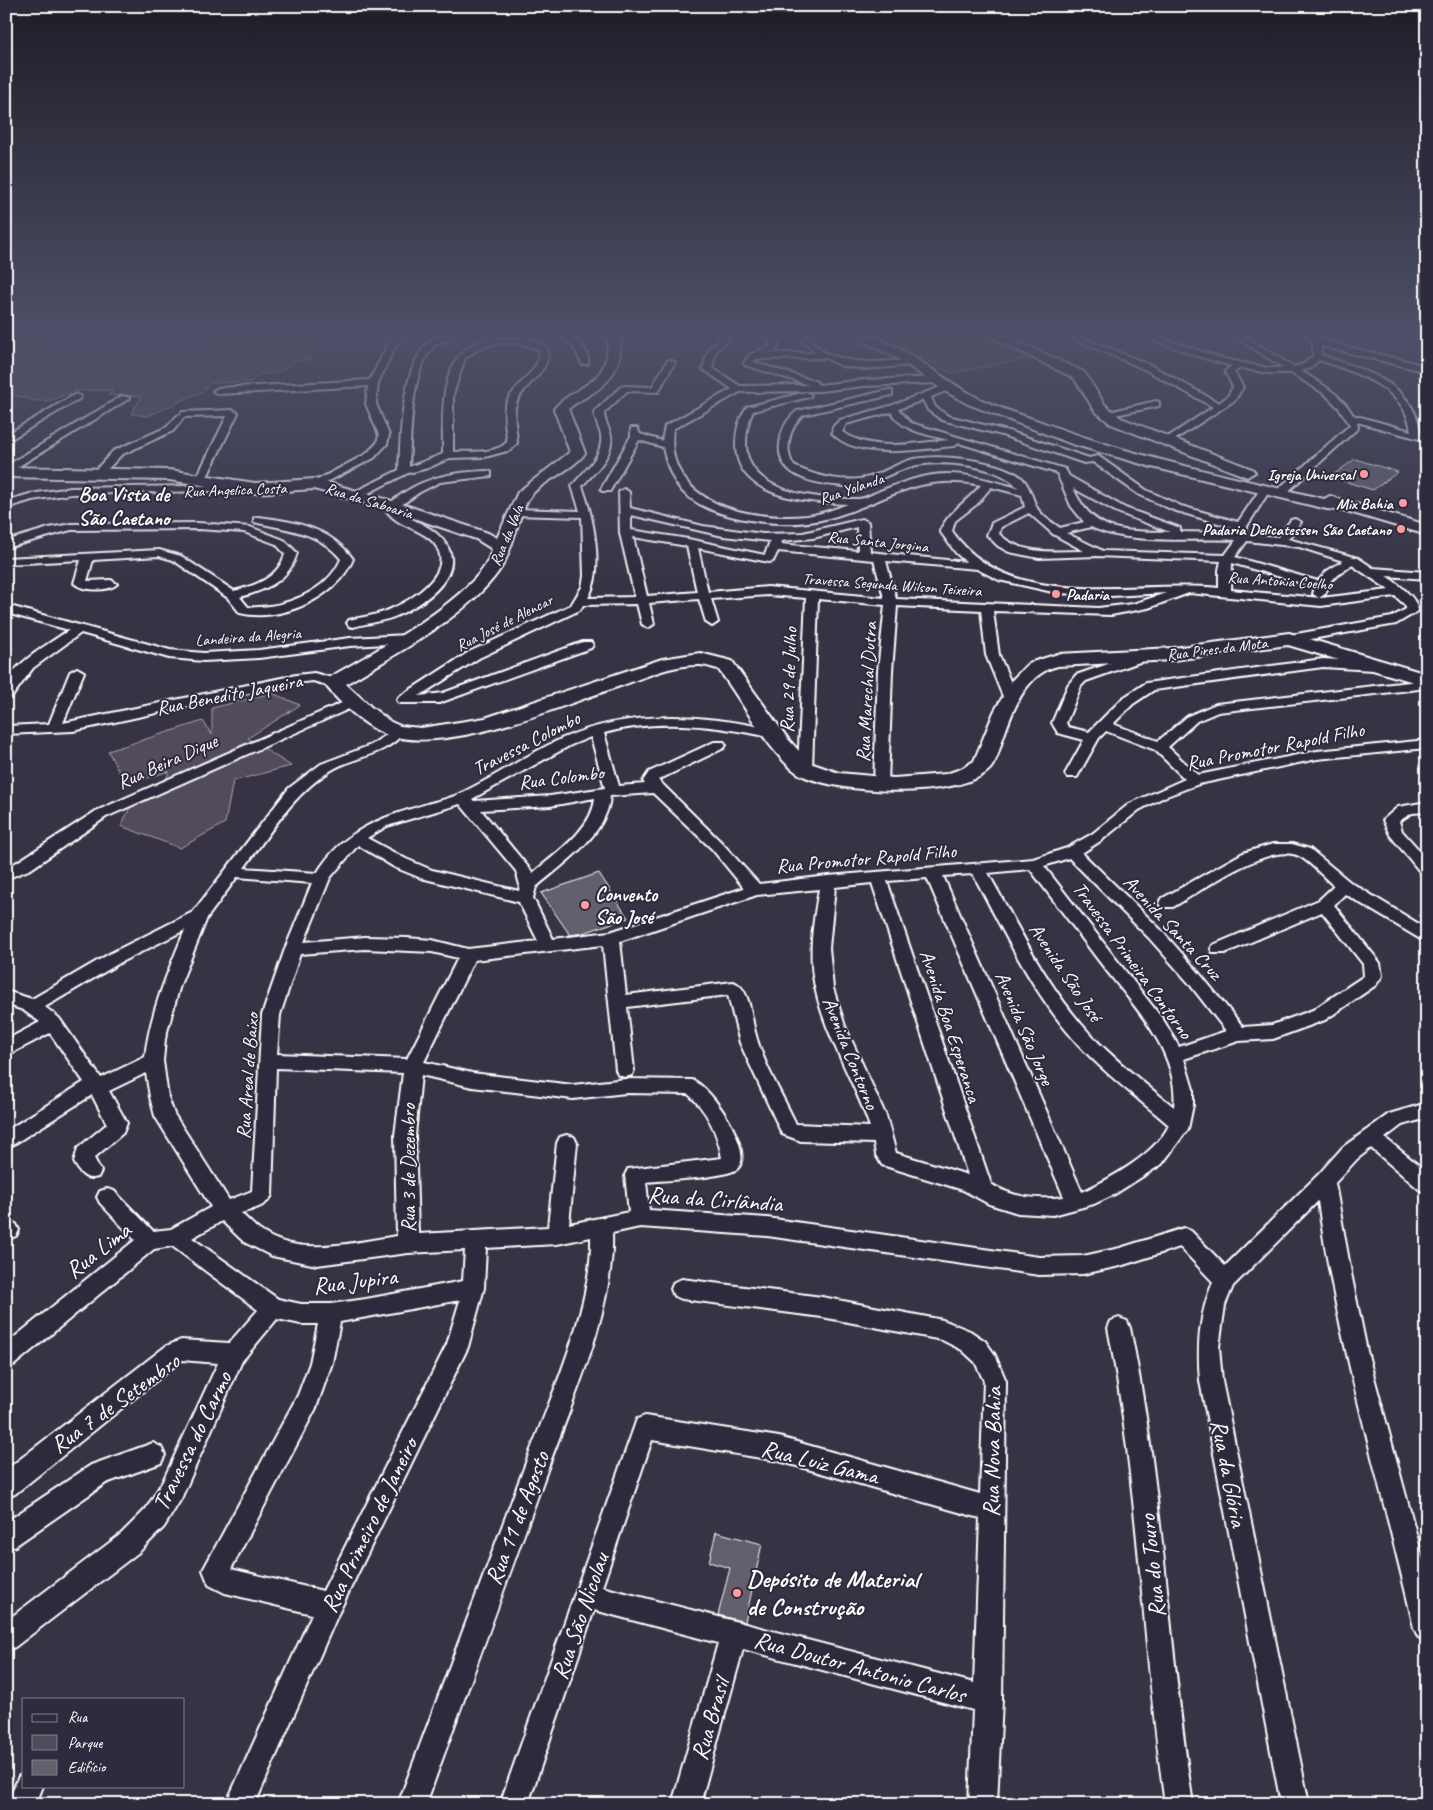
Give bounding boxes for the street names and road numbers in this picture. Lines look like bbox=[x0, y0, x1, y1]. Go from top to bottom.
street label: Rua Yolanda bbox=[817, 468, 888, 509]
street label: Rua Angelica Costa bbox=[183, 478, 288, 502]
street label: Rua da Saboaria bbox=[323, 478, 416, 524]
street label: Rua da Vala bbox=[485, 500, 529, 569]
street label: Rua Santa Jorgina bbox=[827, 527, 930, 557]
street label: Rua Antonia Coelho bbox=[1227, 567, 1335, 595]
street label: Travessa Segunda Wilson Teixeira bbox=[802, 569, 983, 601]
street label: Rua José de Alencar bbox=[453, 589, 557, 656]
street label: Rua Marechal Dutra bbox=[850, 620, 883, 763]
street label: Landeira da Alegria bbox=[195, 623, 303, 651]
street label: Rua 29 de Julho bbox=[774, 626, 803, 733]
street label: Rua Pires da Mota bbox=[1166, 633, 1270, 665]
street label: Rua Benedito Jaqueira bbox=[154, 668, 306, 721]
street label: Travessa Colombo bbox=[468, 705, 585, 781]
street label: Rua Promotor Rapold Filho bbox=[1184, 717, 1367, 776]
street label: Rua Beira Dique bbox=[113, 728, 223, 795]
street label: Rua Colombo bbox=[517, 760, 607, 795]
street label: Rua Promotor Rapold Filho bbox=[775, 838, 958, 879]
street label: Avenida Santa Cruz bbox=[1118, 870, 1229, 987]
street label: Travessa Primeira Contorno bbox=[1067, 877, 1199, 1044]
street label: Avenida São José bbox=[1023, 918, 1110, 1029]
street label: Avenida Boa Esperanca bbox=[914, 947, 988, 1107]
street label: Avenida São Jorge bbox=[989, 968, 1060, 1090]
street label: Avenida Contorno bbox=[817, 993, 885, 1114]
street label: Rua Areal de Baixo bbox=[231, 1010, 265, 1140]
street label: Rua 3 de Dezembro bbox=[396, 1103, 421, 1232]
street label: Rua da Cirlândia bbox=[647, 1179, 785, 1219]
street label: Rua Lima bbox=[59, 1214, 138, 1285]
street label: Rua Jupira bbox=[311, 1261, 400, 1301]
street label: Rua 7 de Setembro bbox=[45, 1345, 187, 1460]
street label: Travessa do Carmo bbox=[145, 1365, 239, 1515]
street label: Rua Nova Bahia bbox=[976, 1385, 1008, 1517]
street label: Rua da Glória bbox=[1204, 1417, 1254, 1531]
street label: Rua Primeiro de Janeiro bbox=[314, 1431, 425, 1617]
street label: Rua Luiz Gama bbox=[758, 1433, 884, 1492]
street label: Rua 11 de Agosto bbox=[478, 1446, 557, 1589]
street label: Rua do Touro bbox=[1132, 1511, 1172, 1619]
street label: Rua São Nicolau bbox=[544, 1547, 616, 1683]
street label: Rua Doutor Antonio Carlos bbox=[751, 1624, 971, 1710]
street label: Rua Brasil bbox=[684, 1671, 737, 1764]

